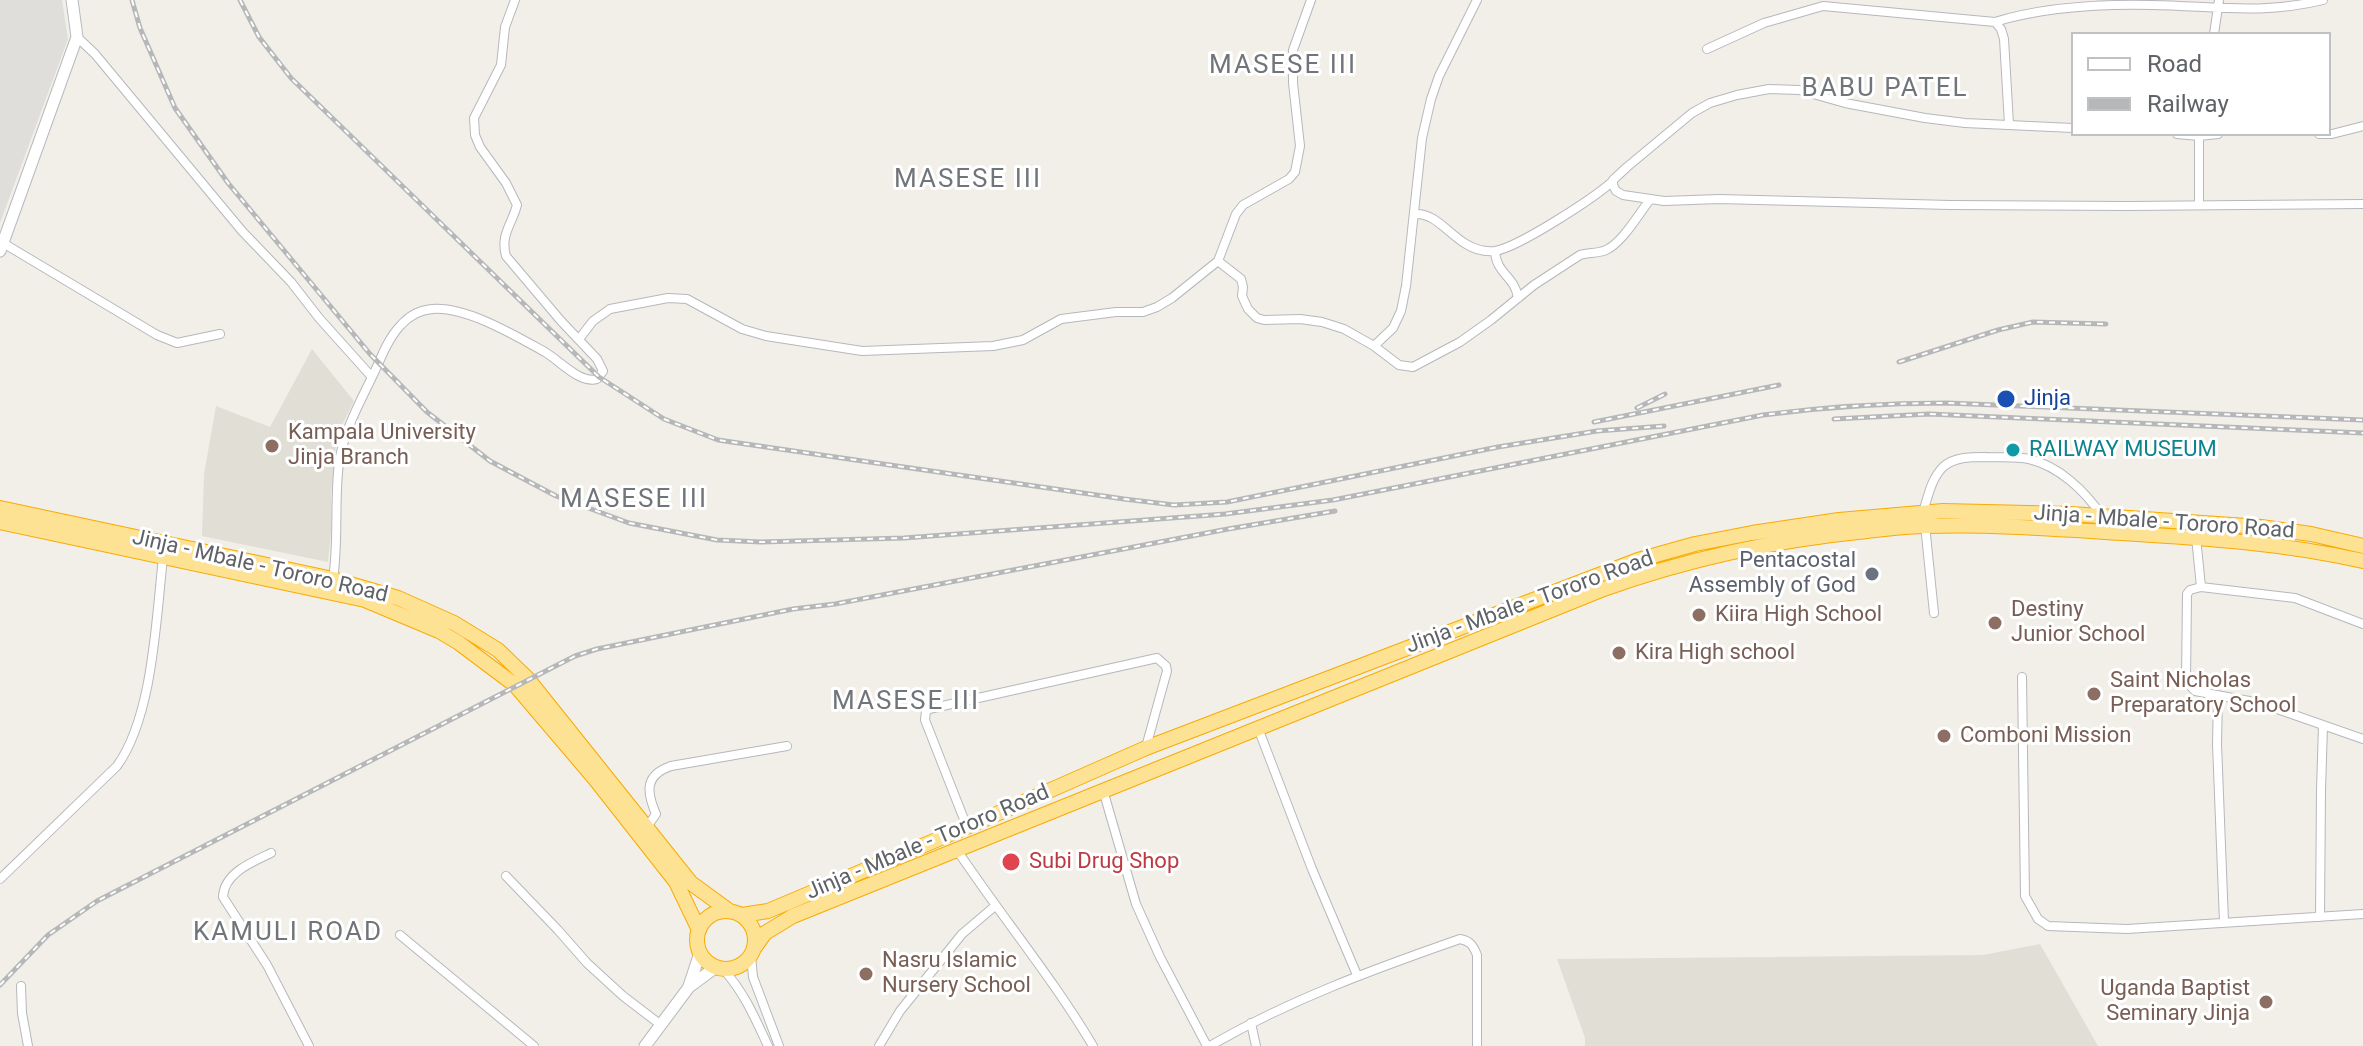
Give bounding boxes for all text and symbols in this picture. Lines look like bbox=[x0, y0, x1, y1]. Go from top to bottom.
legend bbox=[2071, 32, 2331, 136]
district label: MASESE III bbox=[1209, 50, 1357, 82]
text: Road bbox=[2147, 50, 2202, 78]
district label: BABU PATEL bbox=[1802, 73, 1968, 105]
text: Railway bbox=[2147, 90, 2229, 118]
district label: MASESE III bbox=[894, 164, 1042, 196]
place label: Jinja bbox=[2024, 386, 2071, 412]
marker: Jinja bbox=[1995, 388, 2017, 410]
place label: Kampala University Jinja Branch bbox=[288, 420, 476, 472]
marker: Kampala University Jinja Branch bbox=[263, 437, 281, 455]
place label: RAILWAY MUSEUM bbox=[2029, 437, 2217, 463]
marker: RAILWAY MUSEUM bbox=[2004, 441, 2022, 459]
district label: MASESE III bbox=[560, 484, 708, 516]
street label: Jinja - Mbale - Tororo Road bbox=[2033, 501, 2295, 545]
street label: Jinja - Mbale - Tororo Road bbox=[130, 525, 390, 609]
street label: Jinja - Mbale - Tororo Road bbox=[1403, 546, 1657, 660]
place label: Pentacostal Assembly of God bbox=[1689, 548, 1856, 600]
marker: Pentacostal Assembly of God bbox=[1863, 565, 1881, 583]
place label: Destiny Junior School bbox=[2011, 597, 2145, 648]
place label: Kiira High School bbox=[1715, 602, 1882, 628]
marker: Kiira High School bbox=[1690, 606, 1708, 624]
marker: Destiny Junior School bbox=[1986, 614, 2004, 632]
place label: Kira High school bbox=[1635, 640, 1795, 666]
marker: Kira High school bbox=[1610, 644, 1628, 662]
place label: Saint Nicholas Preparatory School bbox=[2110, 668, 2296, 720]
marker: Saint Nicholas Preparatory School bbox=[2085, 685, 2103, 703]
district label: MASESE III bbox=[832, 686, 980, 718]
place label: Comboni Mission bbox=[1960, 723, 2131, 749]
marker: Comboni Mission bbox=[1935, 727, 1953, 745]
street label: Jinja - Mbale - Tororo Road bbox=[802, 780, 1054, 906]
place label: Subi Drug Shop bbox=[1029, 849, 1179, 875]
marker: Subi Drug Shop bbox=[1000, 851, 1022, 873]
district label: KAMULI ROAD bbox=[193, 917, 383, 949]
place label: Nasru Islamic Nursery School bbox=[882, 948, 1031, 1000]
marker: Nasru Islamic Nursery School bbox=[857, 965, 875, 983]
place label: Uganda Baptist Seminary Jinja bbox=[2100, 976, 2250, 1028]
marker: Uganda Baptist Seminary Jinja bbox=[2257, 993, 2275, 1011]

